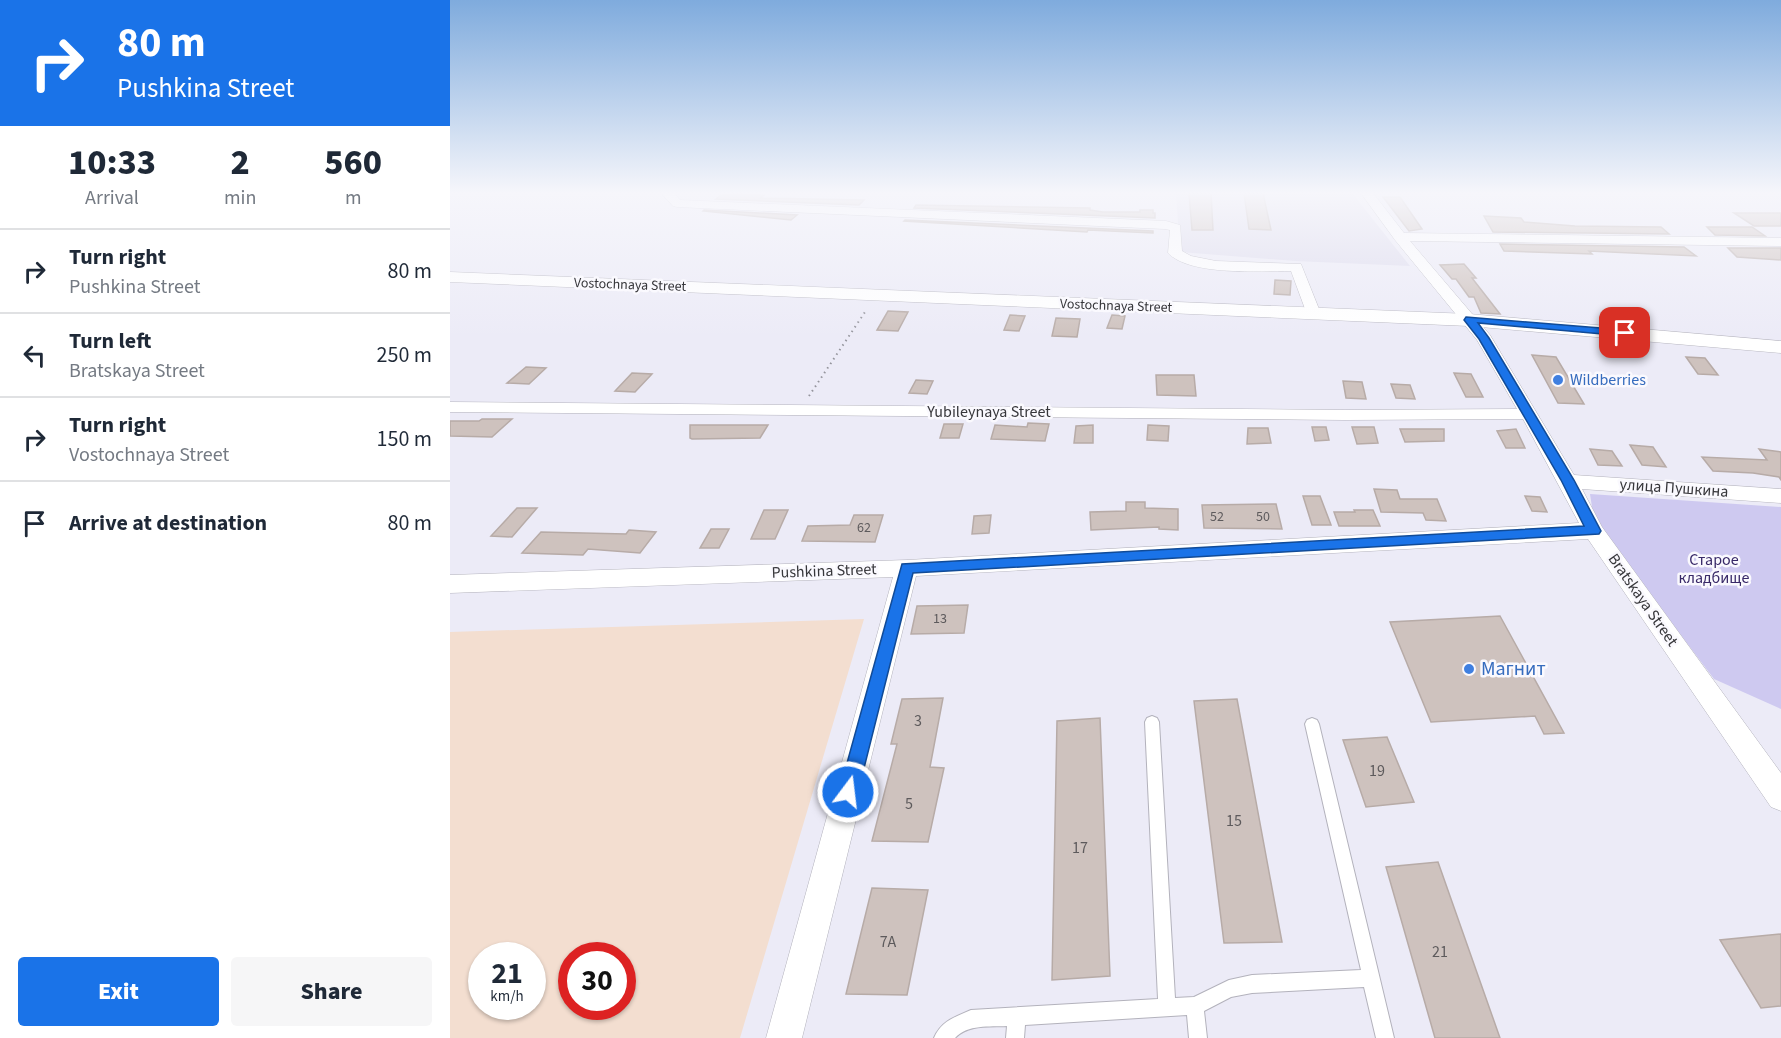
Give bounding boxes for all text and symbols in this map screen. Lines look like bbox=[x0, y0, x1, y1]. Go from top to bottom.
text: 80 m bbox=[117, 13, 206, 73]
icon: right bbox=[18, 24, 96, 102]
text: Pushkina Street bbox=[117, 69, 294, 108]
text: 10:33 bbox=[68, 137, 156, 188]
text: 2 bbox=[231, 137, 250, 188]
text: 560 bbox=[324, 137, 382, 188]
text: Arrival bbox=[85, 184, 139, 212]
text: min bbox=[224, 184, 256, 212]
text: m bbox=[345, 184, 361, 212]
text: Turn right bbox=[69, 241, 166, 273]
icon: right bbox=[18, 255, 51, 288]
text: 80 m bbox=[387, 255, 432, 287]
text: Pushkina Street bbox=[69, 273, 200, 301]
street label: Vostochnaya Street bbox=[574, 273, 687, 297]
street label: Vostochnaya Street bbox=[1060, 294, 1173, 318]
pin bbox=[1599, 307, 1650, 358]
icon: arrive bbox=[1608, 316, 1641, 349]
text: Turn left bbox=[69, 325, 151, 357]
icon: left bbox=[18, 339, 51, 372]
text: 250 m bbox=[377, 339, 432, 371]
text: Bratskaya Street bbox=[69, 357, 205, 385]
place label: Wildberries bbox=[1570, 369, 1646, 391]
marker: Wildberries bbox=[1551, 373, 1565, 387]
street label: Yubileynaya Street bbox=[926, 401, 1051, 423]
text: Turn right bbox=[69, 409, 166, 441]
icon: right bbox=[18, 423, 51, 456]
text: 150 m bbox=[377, 423, 432, 455]
text: Vostochnaya Street bbox=[69, 441, 229, 469]
street label: улица Пушкина bbox=[1619, 473, 1729, 503]
icon: arrive bbox=[18, 507, 51, 540]
text: Arrive at destination bbox=[69, 507, 267, 539]
text: 80 m bbox=[387, 507, 432, 539]
house number: 52 bbox=[1210, 507, 1224, 527]
house number: 50 bbox=[1256, 507, 1270, 527]
house number: 62 bbox=[857, 518, 871, 538]
street label: Bratskaya Street bbox=[1603, 549, 1684, 651]
park label: Старое кладбище bbox=[1679, 549, 1749, 589]
street label: Pushkina Street bbox=[771, 558, 877, 584]
house number: 13 bbox=[933, 609, 947, 629]
place label: Магнит bbox=[1481, 655, 1546, 683]
marker: Магнит bbox=[1462, 662, 1476, 676]
house number: 3 bbox=[914, 710, 922, 732]
position arrow bbox=[816, 760, 880, 824]
house number: 19 bbox=[1369, 760, 1385, 782]
house number: 5 bbox=[905, 793, 913, 815]
house number: 15 bbox=[1226, 810, 1242, 832]
house number: 17 bbox=[1072, 837, 1088, 859]
house number: 7А bbox=[880, 931, 897, 953]
house number: 21 bbox=[1432, 941, 1448, 963]
speed limit sign: 30 bbox=[558, 942, 636, 1020]
text: 21 bbox=[491, 952, 523, 995]
button: Exit bbox=[18, 957, 219, 1026]
button: Share bbox=[231, 957, 432, 1026]
text: km/h bbox=[490, 986, 524, 1007]

